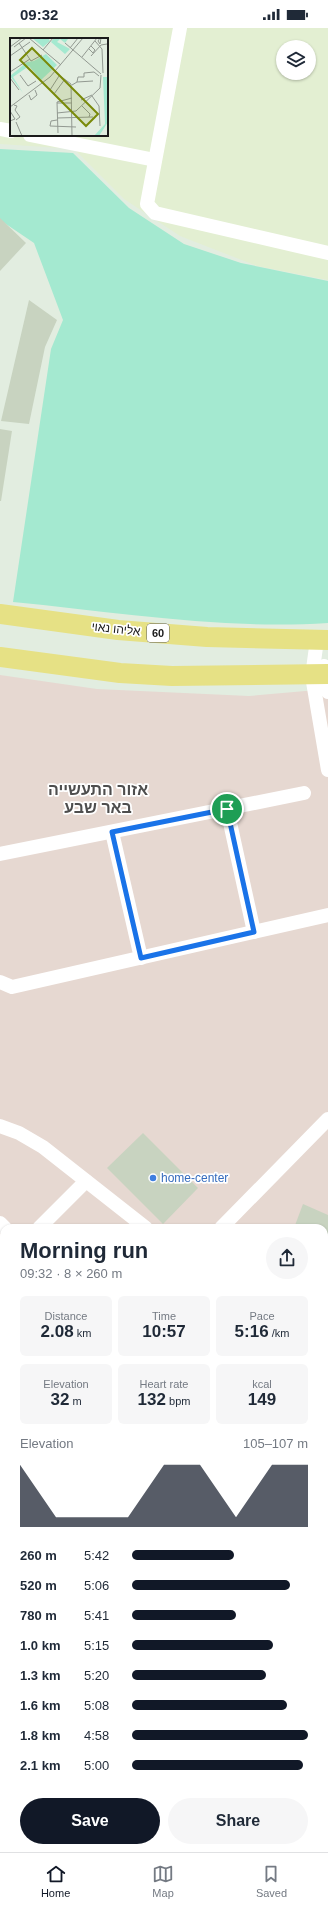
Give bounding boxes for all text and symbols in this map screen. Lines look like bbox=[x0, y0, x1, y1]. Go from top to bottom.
text: 09:32 bbox=[20, 6, 58, 23]
inset map bbox=[10, 38, 108, 136]
map controls bbox=[276, 40, 316, 80]
button: layers bbox=[276, 40, 316, 80]
street label: אליהו נאוי bbox=[91, 619, 142, 639]
road number: 60 bbox=[147, 624, 169, 642]
district label: אזור התעשייה באר שבע bbox=[48, 781, 148, 816]
pin bbox=[210, 792, 244, 826]
icon: arrive bbox=[216, 798, 238, 820]
place label: home-center bbox=[161, 1171, 228, 1185]
marker: home-center bbox=[148, 1173, 158, 1183]
button: share bbox=[266, 1237, 308, 1279]
text: Morning run bbox=[20, 1238, 148, 1263]
text: 09:32 · 8 × 260 m bbox=[20, 1266, 122, 1281]
text: Distance bbox=[45, 1310, 87, 1322]
text: Time bbox=[152, 1310, 176, 1322]
text: Pace bbox=[249, 1310, 275, 1322]
text: 2.08 bbox=[41, 1322, 74, 1341]
text: 10:57 bbox=[142, 1322, 186, 1341]
text: 5:16 bbox=[235, 1322, 269, 1341]
text: km bbox=[74, 1327, 91, 1339]
text: /km bbox=[269, 1327, 289, 1339]
text: Elevation bbox=[43, 1378, 89, 1390]
text: Heart rate bbox=[140, 1378, 188, 1390]
text: kcal bbox=[252, 1378, 272, 1390]
text: 32 bbox=[50, 1390, 69, 1409]
text: 132 bbox=[138, 1390, 166, 1409]
text: 149 bbox=[248, 1390, 276, 1409]
text: m bbox=[69, 1395, 82, 1407]
text: bpm bbox=[166, 1395, 190, 1407]
text: Elevation bbox=[20, 1436, 73, 1451]
text: 105–107 m bbox=[243, 1436, 308, 1451]
text: 260 m bbox=[20, 1548, 57, 1563]
text: 5:42 bbox=[84, 1548, 109, 1563]
text: 520 m bbox=[20, 1578, 57, 1593]
text: 5:06 bbox=[84, 1578, 109, 1593]
text: 780 m bbox=[20, 1608, 57, 1623]
text: 5:41 bbox=[84, 1608, 109, 1623]
text: 1.0 km bbox=[20, 1638, 60, 1653]
text: 5:15 bbox=[84, 1638, 109, 1653]
text: 1.3 km bbox=[20, 1668, 60, 1683]
text: 5:20 bbox=[84, 1668, 109, 1683]
text: 1.6 km bbox=[20, 1698, 60, 1713]
text: 5:08 bbox=[84, 1698, 109, 1713]
text: 1.8 km bbox=[20, 1728, 60, 1743]
text: 4:58 bbox=[84, 1728, 109, 1743]
text: 2.1 km bbox=[20, 1758, 60, 1773]
text: 5:00 bbox=[84, 1758, 109, 1773]
button: Save bbox=[20, 1798, 160, 1844]
button: Share bbox=[168, 1798, 308, 1844]
tab: Home bbox=[41, 1863, 70, 1899]
tab: Map bbox=[152, 1863, 174, 1899]
tab: Saved bbox=[256, 1863, 287, 1899]

